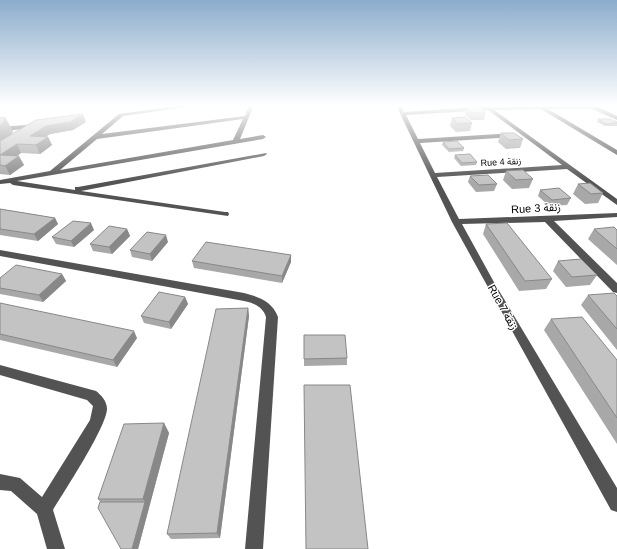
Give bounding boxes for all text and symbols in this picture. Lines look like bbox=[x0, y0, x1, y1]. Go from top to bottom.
street label: Rue 4 زنقة bbox=[480, 156, 522, 169]
street label: Rue 3 زنقة bbox=[511, 201, 561, 216]
street label: Rue 7 زنقة bbox=[485, 282, 520, 332]

